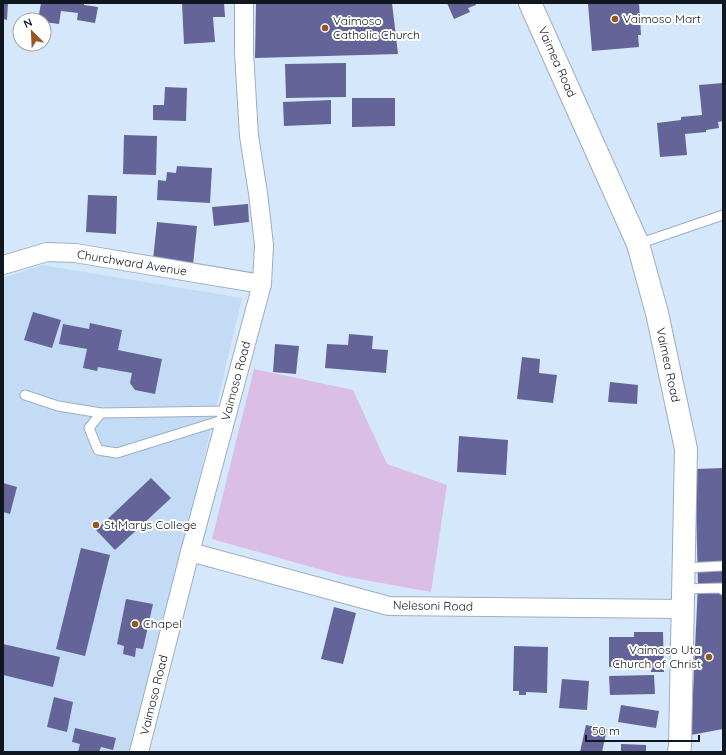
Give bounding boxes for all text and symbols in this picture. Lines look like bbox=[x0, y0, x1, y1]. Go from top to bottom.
place label: Vaimoso Mart bbox=[623, 11, 701, 26]
north arrow bbox=[12, 12, 52, 52]
place label: Vaimoso Catholic Church bbox=[333, 13, 420, 42]
marker: Vaimoso Mart bbox=[610, 14, 620, 24]
text: N bbox=[21, 15, 34, 31]
marker: Vaimoso Catholic Church bbox=[320, 23, 330, 33]
street label: Vaimea Road bbox=[535, 24, 580, 99]
street label: Churchward Avenue bbox=[76, 246, 188, 279]
street label: Vaimea Road bbox=[653, 326, 684, 404]
street label: Vaimoso Road bbox=[218, 339, 253, 422]
place label: St Marys College bbox=[104, 517, 197, 532]
marker: St Marys College bbox=[91, 520, 101, 530]
street label: Nelesoni Road bbox=[393, 597, 473, 614]
place label: Chapel bbox=[143, 616, 182, 631]
marker: Chapel bbox=[130, 619, 140, 629]
place label: Vaimoso Uta Church of Christ bbox=[612, 642, 701, 671]
marker: Vaimoso Uta Church of Christ bbox=[704, 652, 714, 662]
street label: Vaimoso Road bbox=[136, 653, 171, 736]
scale bar bbox=[586, 717, 699, 743]
text: 50 m bbox=[592, 723, 620, 738]

